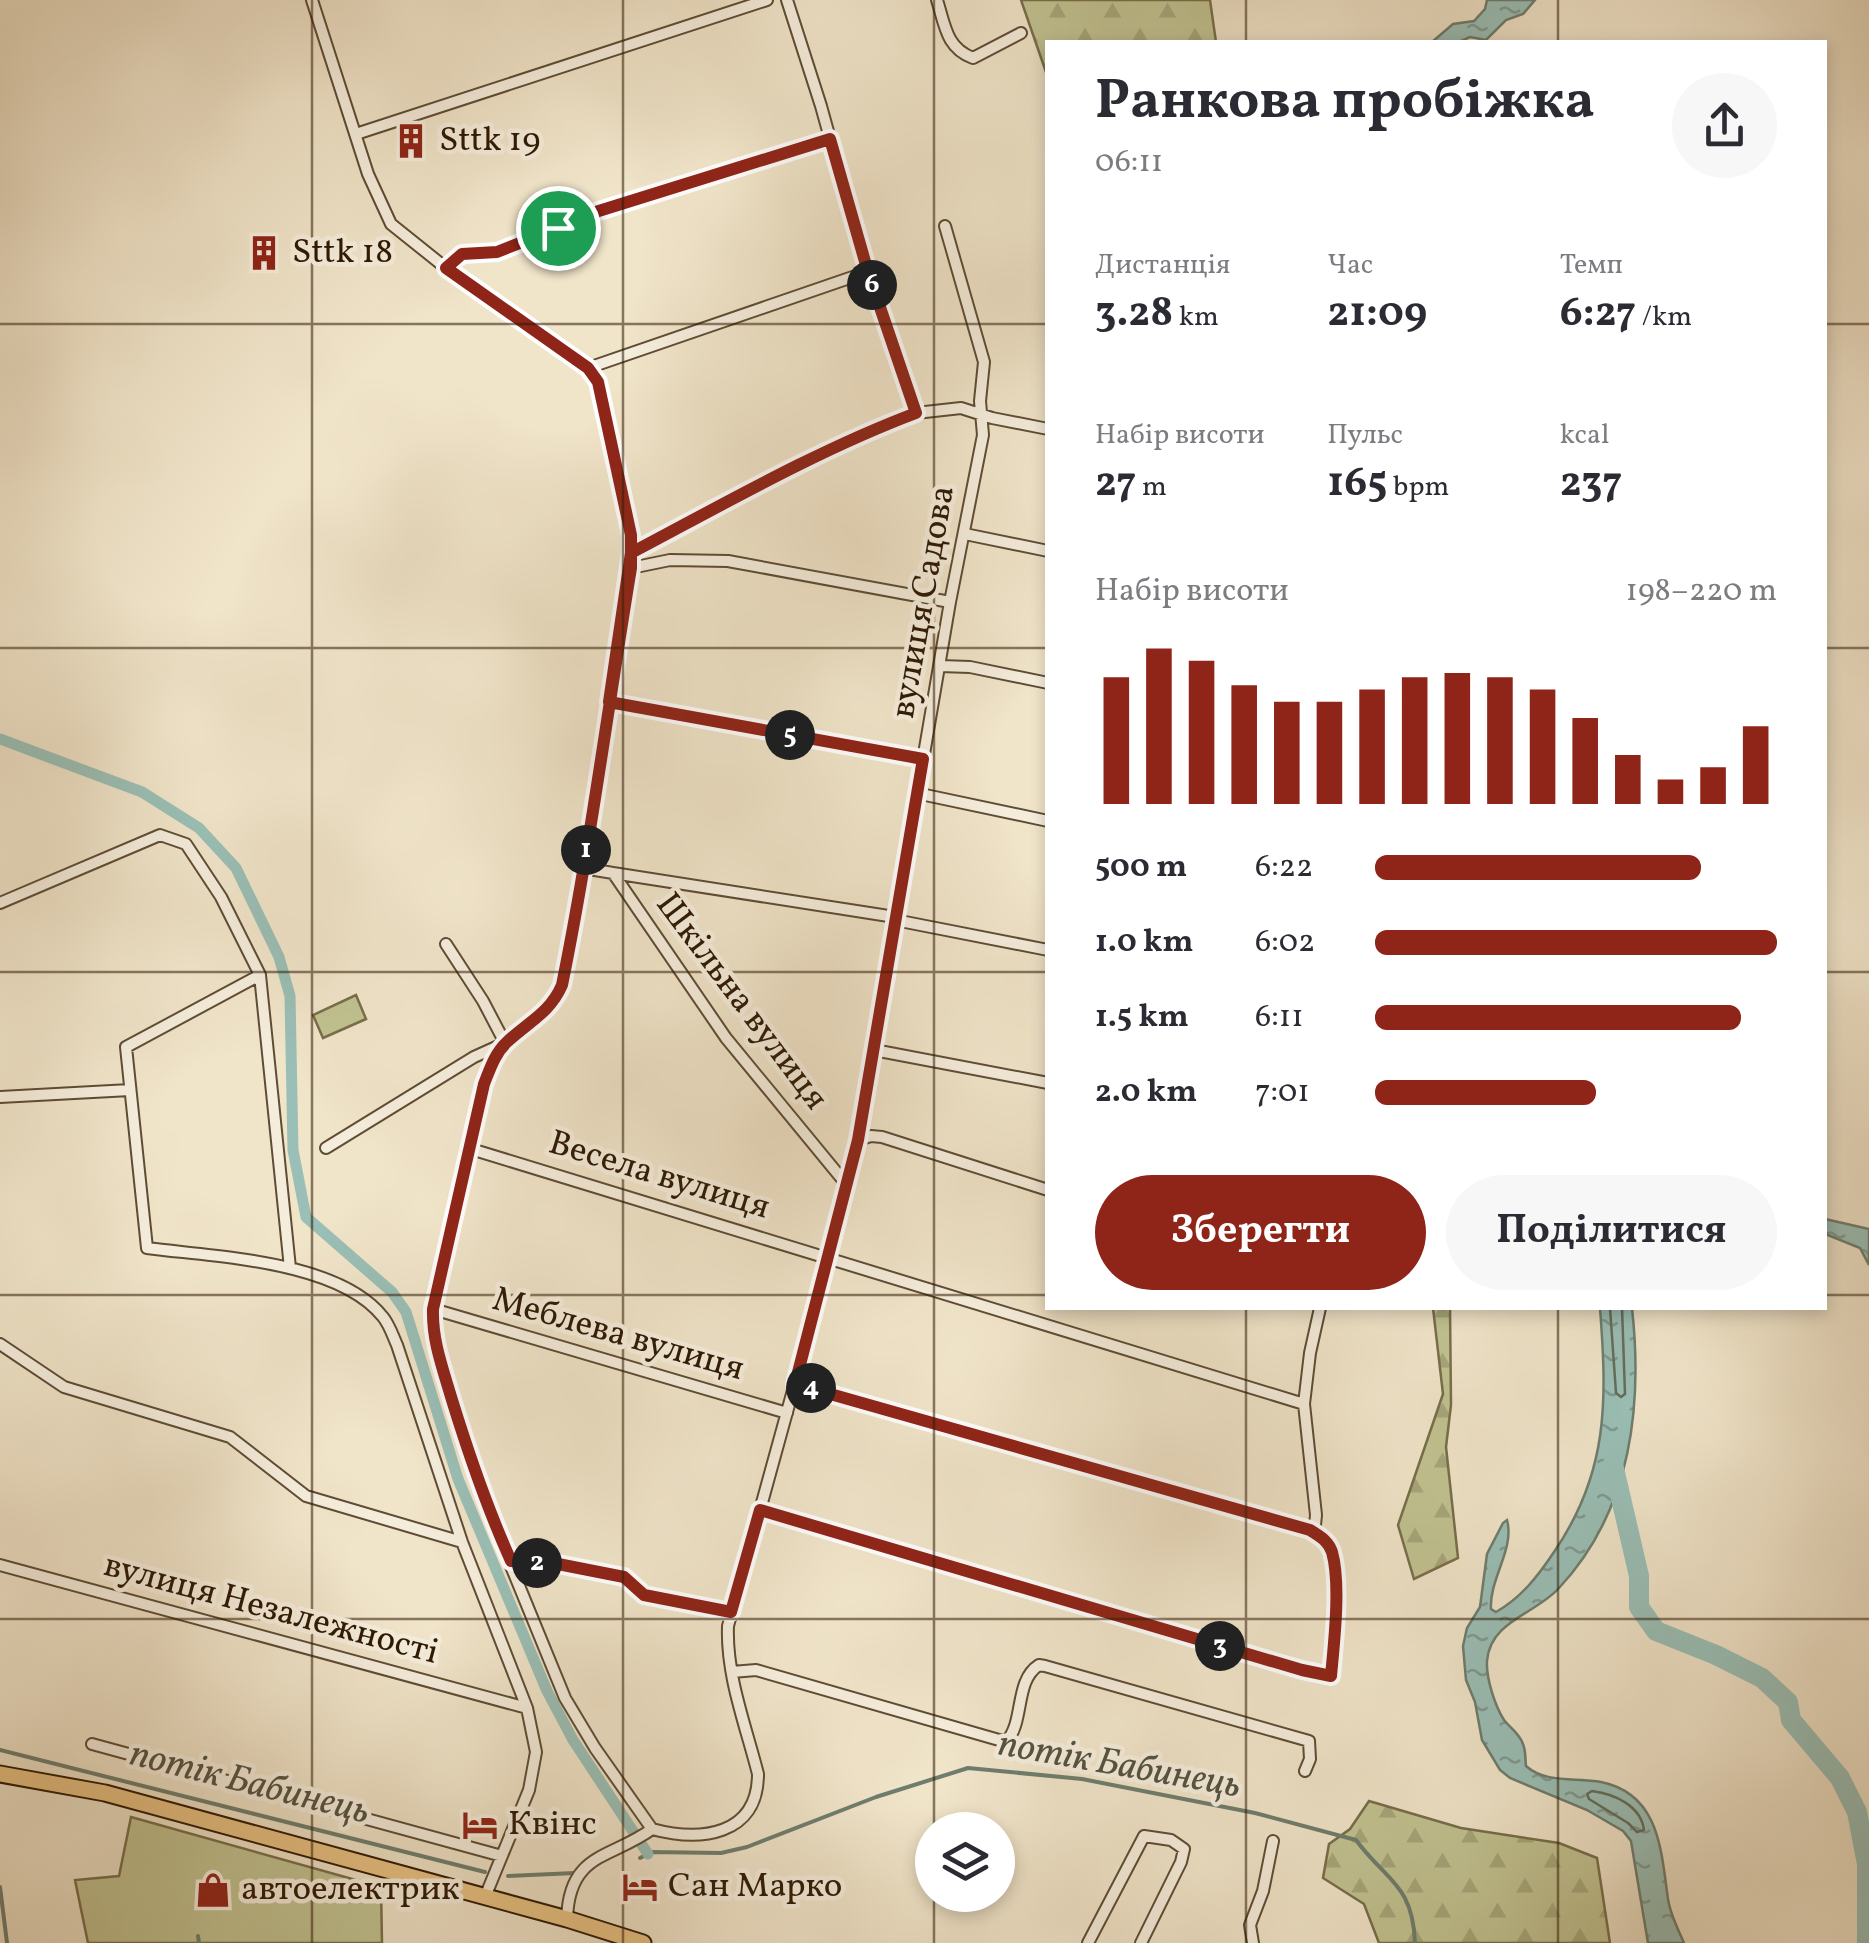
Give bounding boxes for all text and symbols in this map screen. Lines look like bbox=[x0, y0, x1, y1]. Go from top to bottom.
text: Ранкова пробіжка bbox=[1095, 65, 1595, 141]
button: share bbox=[1672, 73, 1777, 178]
place label: Sttk 19 bbox=[439, 117, 540, 165]
building icon: Sttk 19 bbox=[392, 122, 430, 160]
text: 06:11 bbox=[1095, 141, 1163, 185]
pin bbox=[516, 186, 601, 271]
icon: arrive bbox=[531, 201, 586, 256]
place label: Sttk 18 bbox=[292, 229, 393, 277]
building icon: Sttk 18 bbox=[245, 234, 283, 272]
text: Дистанція bbox=[1095, 246, 1230, 285]
text: Час bbox=[1327, 246, 1373, 285]
text: Темп bbox=[1560, 246, 1623, 285]
pin: 6 bbox=[847, 260, 897, 310]
text: 6 bbox=[864, 265, 880, 304]
text: 3.28 bbox=[1095, 285, 1173, 344]
text: 21:09 bbox=[1327, 285, 1427, 344]
text: 6:27 bbox=[1560, 285, 1636, 344]
text: km bbox=[1173, 298, 1219, 337]
text: /km bbox=[1636, 298, 1692, 337]
text: Набір висоти bbox=[1095, 416, 1265, 455]
text: Пульс bbox=[1327, 416, 1403, 455]
text: kcal bbox=[1560, 416, 1609, 455]
text: 27 bbox=[1095, 455, 1136, 514]
text: 165 bbox=[1327, 455, 1387, 514]
text: 237 bbox=[1560, 455, 1622, 514]
text: m bbox=[1136, 468, 1167, 507]
text: bpm bbox=[1387, 468, 1449, 507]
street label: вулиця Садова bbox=[880, 482, 968, 722]
text: Набір висоти bbox=[1095, 570, 1289, 614]
text: 198–220 m bbox=[1626, 570, 1777, 614]
pin: 5 bbox=[765, 710, 815, 760]
text: 5 bbox=[783, 715, 797, 754]
pin: 1 bbox=[561, 825, 611, 875]
text: 1 bbox=[580, 830, 592, 869]
text: 500 m bbox=[1095, 846, 1187, 890]
text: 6:22 bbox=[1255, 846, 1313, 890]
street label: Шкільна вулиця bbox=[643, 883, 839, 1121]
text: 1.0 km bbox=[1095, 921, 1193, 965]
text: 6:02 bbox=[1255, 921, 1315, 965]
text: 1.5 km bbox=[1095, 996, 1189, 1040]
text: 6:11 bbox=[1255, 996, 1304, 1040]
text: 2.0 km bbox=[1095, 1071, 1197, 1115]
text: 7:01 bbox=[1255, 1071, 1310, 1115]
street label: Весела вулиця bbox=[543, 1120, 775, 1232]
button: Зберегти bbox=[1095, 1175, 1426, 1290]
button: Поділитися bbox=[1446, 1175, 1777, 1290]
street label: Меблева вулиця bbox=[487, 1276, 749, 1394]
pin: 4 bbox=[786, 1363, 836, 1413]
text: 4 bbox=[803, 1368, 819, 1407]
pin: 2 bbox=[512, 1538, 562, 1588]
street label: вулиця Незалежності bbox=[98, 1542, 444, 1678]
text: 2 bbox=[530, 1543, 544, 1582]
pin: 3 bbox=[1195, 1621, 1245, 1671]
text: 3 bbox=[1213, 1626, 1227, 1665]
water label: потік Бабинець bbox=[994, 1719, 1244, 1813]
water label: потік Бабинець bbox=[124, 1729, 374, 1839]
place label: Квінс bbox=[508, 1801, 597, 1849]
hotel icon: Квінс bbox=[461, 1806, 499, 1844]
map controls bbox=[915, 1812, 1015, 1912]
button: layers bbox=[915, 1812, 1015, 1912]
place label: Сан Марко bbox=[668, 1863, 842, 1911]
place label: автоелектрик bbox=[241, 1866, 460, 1914]
hotel icon: Сан Марко bbox=[621, 1868, 659, 1906]
shop icon: автоелектрик bbox=[194, 1871, 232, 1909]

